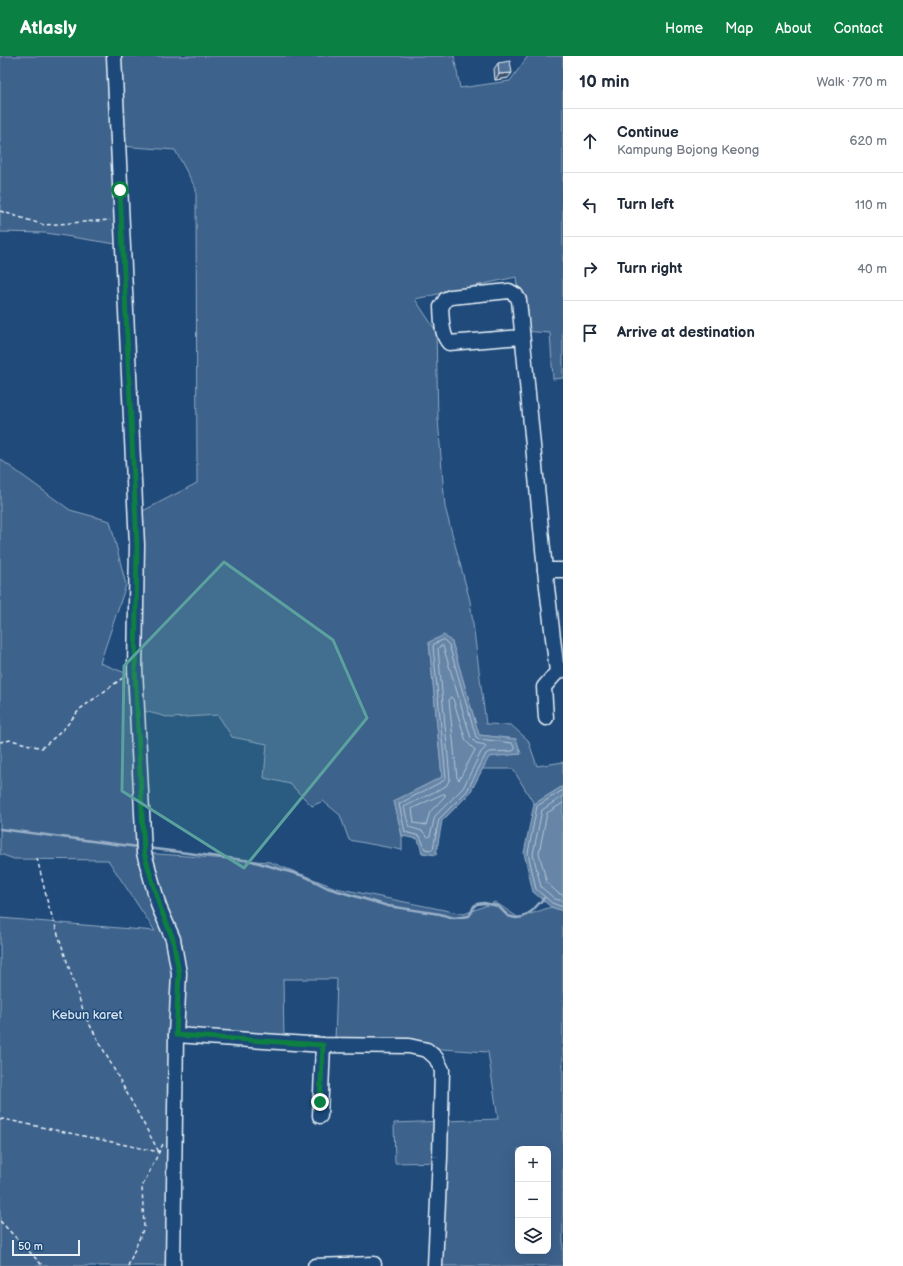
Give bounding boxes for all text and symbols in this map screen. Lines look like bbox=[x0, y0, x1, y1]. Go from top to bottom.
text: Atlasly bbox=[20, 17, 77, 40]
text: Home bbox=[665, 20, 703, 37]
text: Map bbox=[725, 20, 753, 37]
text: About bbox=[775, 20, 812, 37]
text: Contact bbox=[834, 20, 883, 37]
text: 10 min bbox=[579, 72, 630, 92]
text: Walk · 770 m bbox=[816, 74, 887, 90]
text: Continue bbox=[617, 123, 679, 142]
icon: ahead bbox=[579, 130, 601, 152]
text: 620 m bbox=[849, 133, 887, 149]
text: Kampung Bojong Keong bbox=[617, 142, 759, 158]
route start bbox=[111, 181, 129, 199]
icon: left bbox=[579, 194, 601, 216]
text: Turn left bbox=[617, 195, 674, 214]
text: 110 m bbox=[855, 197, 887, 213]
icon: right bbox=[579, 258, 601, 280]
text: Turn right bbox=[617, 259, 682, 278]
text: 40 m bbox=[857, 261, 887, 277]
icon: arrive bbox=[579, 322, 601, 344]
text: Arrive at destination bbox=[617, 323, 755, 342]
park label: Kebun karet bbox=[52, 1007, 122, 1023]
route end bbox=[311, 1093, 329, 1111]
map controls bbox=[515, 1146, 551, 1254]
button: + bbox=[515, 1146, 551, 1182]
button: − bbox=[515, 1182, 551, 1218]
button: layers bbox=[515, 1218, 551, 1254]
scale bar bbox=[12, 1238, 80, 1257]
text: 50 m bbox=[18, 1240, 43, 1253]

